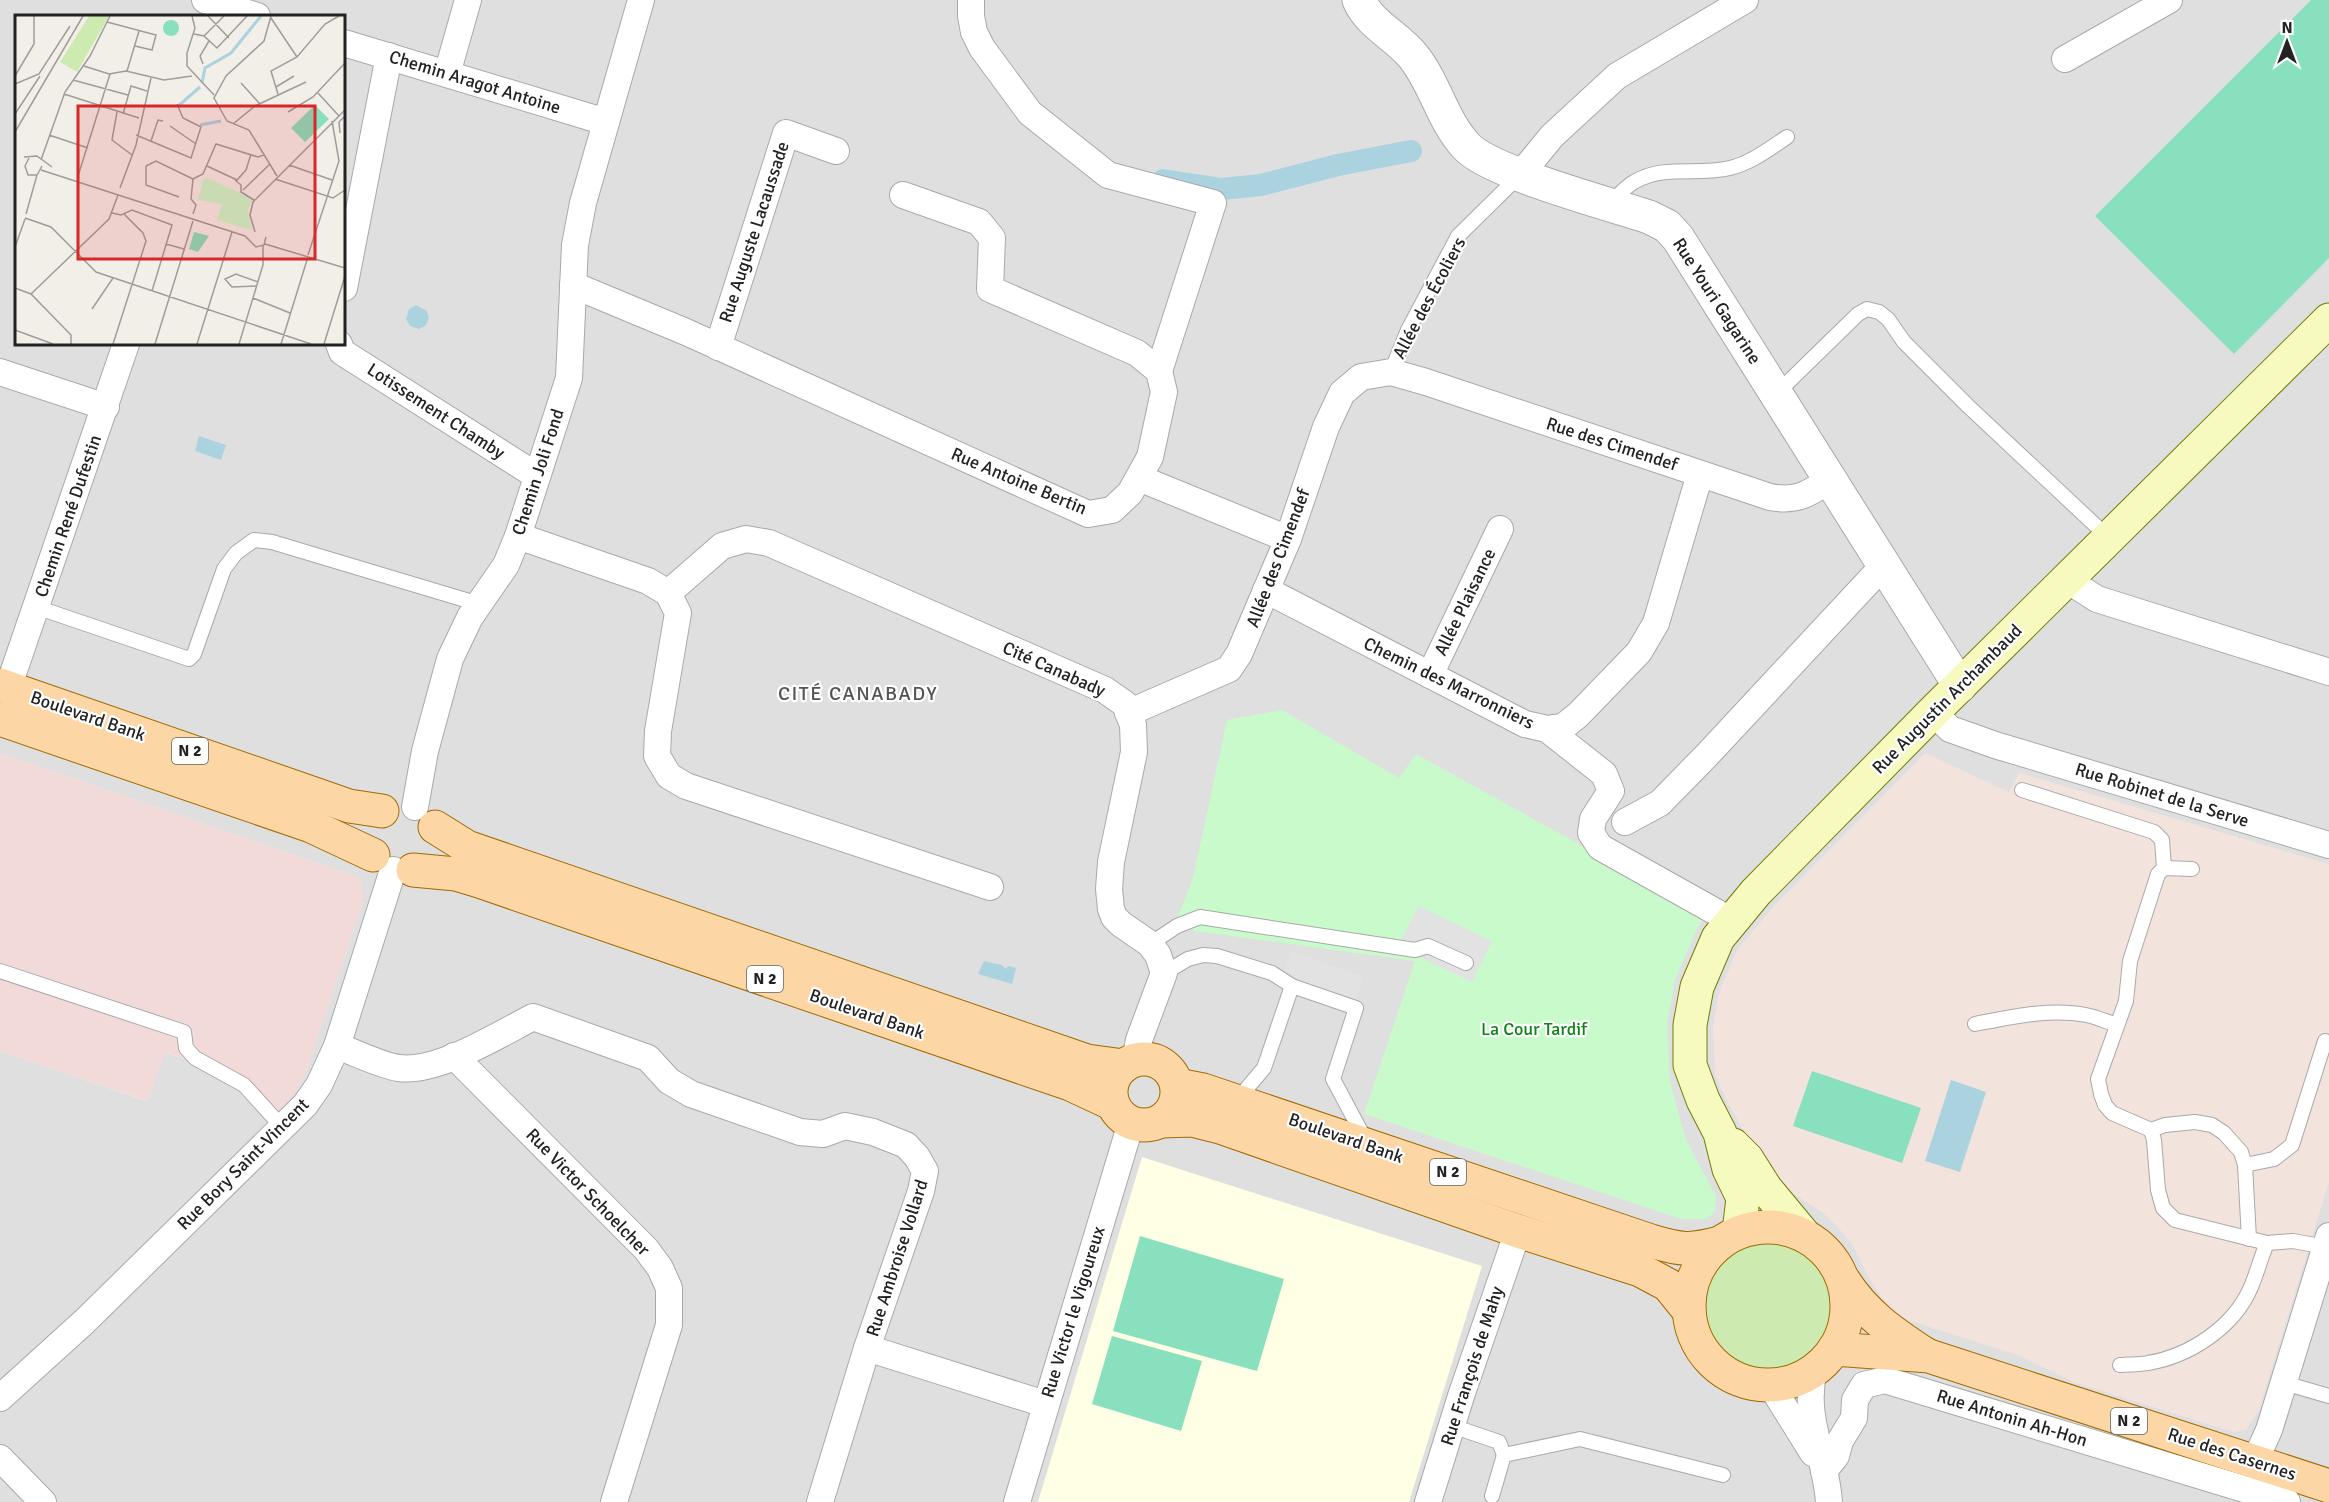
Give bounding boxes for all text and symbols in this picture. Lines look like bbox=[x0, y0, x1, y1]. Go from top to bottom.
north arrow bbox=[2257, 12, 2317, 72]
inset map bbox=[15, 15, 345, 345]
text: N bbox=[2281, 18, 2293, 38]
street label: Chemin Aragot Antoine bbox=[387, 45, 563, 119]
street label: Rue Auguste Lacaussade bbox=[714, 139, 794, 325]
street label: Allée des Écoliers bbox=[1388, 233, 1470, 363]
street label: Rue Youri Gagarine bbox=[1668, 234, 1766, 368]
street label: Lotissement Chamby bbox=[363, 358, 509, 464]
street label: Chemin Joli Fond bbox=[507, 406, 569, 538]
street label: Rue des Cimendef bbox=[1543, 412, 1681, 476]
street label: Chemin René Dufestin bbox=[30, 432, 106, 600]
street label: Rue Antoine Bertin bbox=[948, 443, 1090, 519]
street label: Allée des Cimendef bbox=[1241, 485, 1315, 631]
street label: Allée Plaisance bbox=[1430, 545, 1500, 659]
street label: Rue Augustin Archambaud bbox=[1867, 619, 2027, 779]
street label: Chemin des Marronniers bbox=[1360, 632, 1538, 734]
street label: Cité Canabady bbox=[999, 637, 1109, 702]
district label: CITÉ CANABADY bbox=[778, 681, 938, 706]
street label: Boulevard Bank bbox=[28, 686, 148, 746]
road number: N 2 bbox=[172, 738, 208, 764]
street label: Rue Robinet de la Serve bbox=[2072, 758, 2252, 832]
road number: N 2 bbox=[747, 966, 783, 992]
street label: Boulevard Bank bbox=[807, 984, 927, 1044]
park label: La Cour Tardif bbox=[1481, 1018, 1588, 1040]
street label: Rue Bory Saint-Vincent bbox=[173, 1094, 313, 1234]
street label: Boulevard Bank bbox=[1286, 1108, 1406, 1168]
street label: Rue Victor Schoelcher bbox=[522, 1124, 655, 1261]
road number: N 2 bbox=[1430, 1159, 1466, 1185]
street label: Rue Ambroise Vollard bbox=[861, 1177, 933, 1339]
street label: Rue Victor le Vigoureux bbox=[1036, 1223, 1110, 1401]
street label: Rue François de Mahy bbox=[1436, 1283, 1508, 1448]
street label: Rue Antonin Ah-Hon bbox=[1934, 1385, 2090, 1451]
road number: N 2 bbox=[2111, 1408, 2147, 1434]
street label: Rue des Casernes bbox=[2165, 1423, 2299, 1485]

